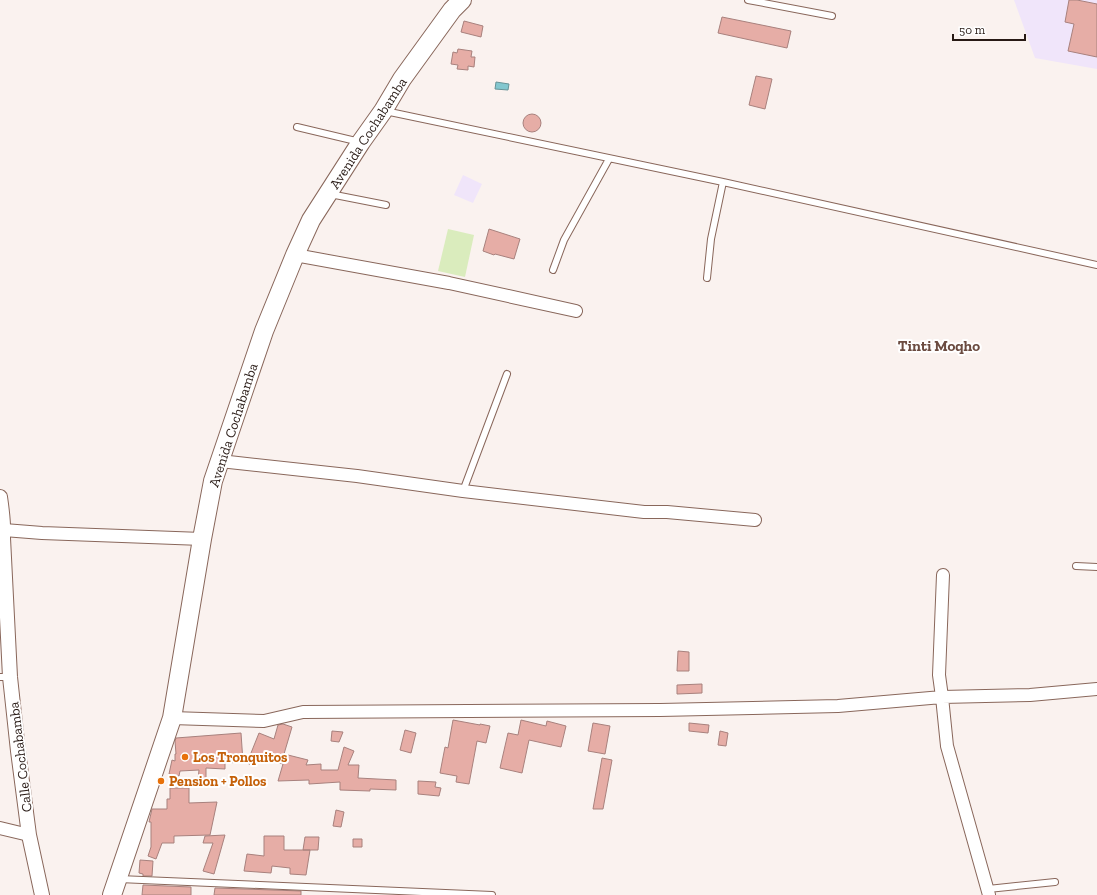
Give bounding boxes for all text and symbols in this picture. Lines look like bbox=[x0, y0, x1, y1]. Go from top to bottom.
scale bar bbox=[953, 16, 1025, 42]
text: 50 m bbox=[959, 23, 986, 37]
street label: Avenida Cochabamba bbox=[326, 74, 411, 192]
district label: Tinti Moqho bbox=[898, 337, 980, 355]
street label: Avenida Cochabamba bbox=[205, 361, 262, 489]
street label: Calle Cochabamba bbox=[5, 701, 36, 813]
place label: Los Tronquitos bbox=[193, 749, 288, 766]
marker: Los Tronquitos bbox=[180, 752, 190, 762]
place label: Pension + Pollos bbox=[169, 773, 267, 790]
marker: Pension + Pollos bbox=[156, 776, 166, 786]

